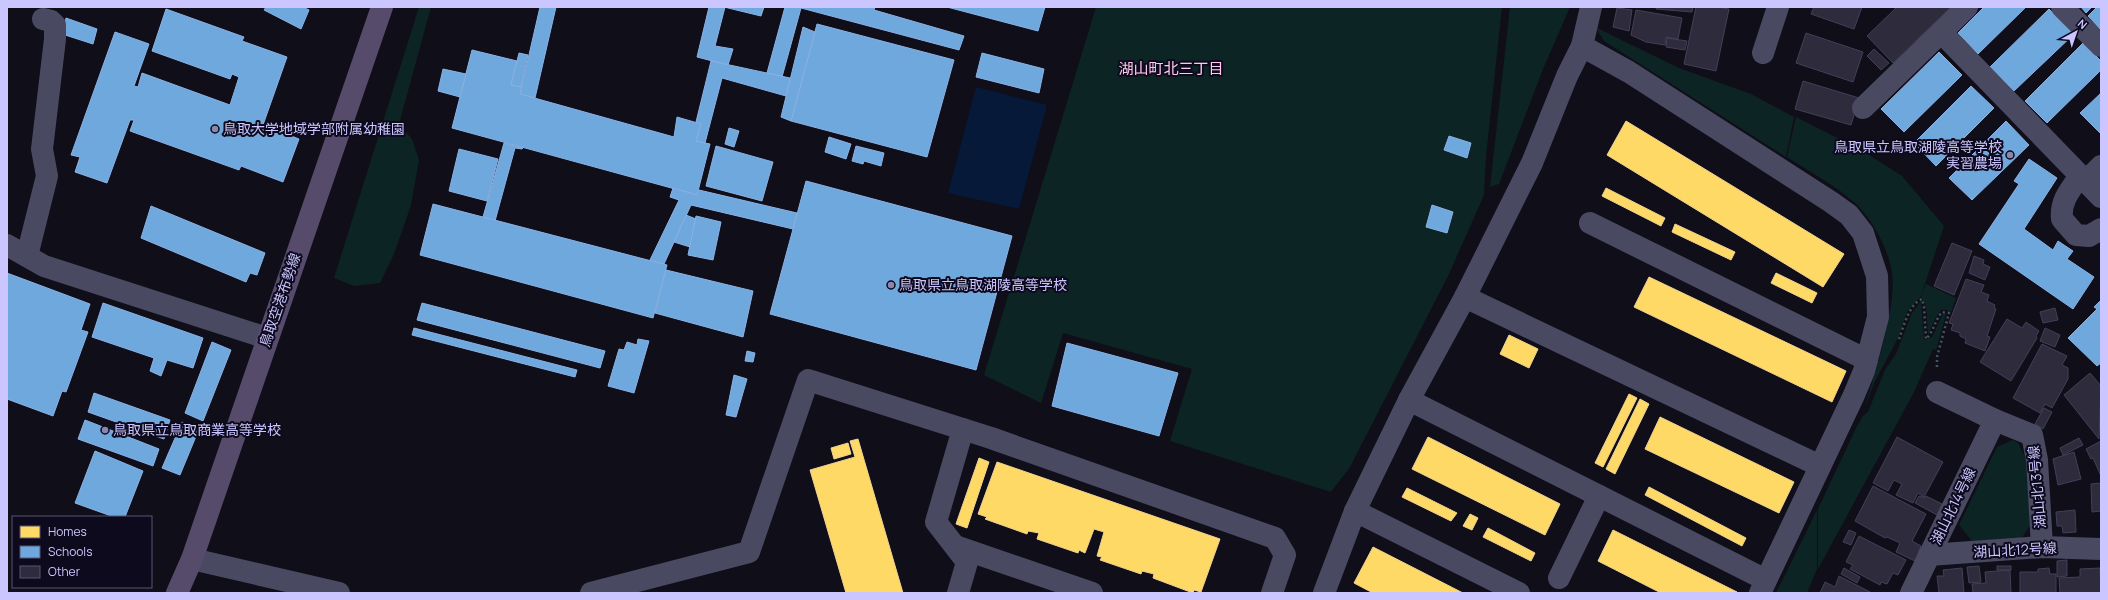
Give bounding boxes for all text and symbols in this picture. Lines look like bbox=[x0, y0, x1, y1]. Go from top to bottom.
north arrow bbox=[2056, 12, 2096, 52]
text: N bbox=[2075, 16, 2091, 32]
district label: 湖山町北三丁目 bbox=[1118, 58, 1224, 79]
place label: 鳥取大学地域学部附属幼稚園 bbox=[223, 119, 405, 138]
marker: 鳥取大学地域学部附属幼稚園 bbox=[210, 124, 220, 134]
place label: 鳥取県立鳥取湖陵高等学校 実習農場 bbox=[1834, 137, 2002, 172]
marker: 鳥取県立鳥取湖陵高等学校 実習農場 bbox=[2005, 150, 2015, 160]
street label: 鳥取空港布勢線 bbox=[255, 250, 304, 349]
place label: 鳥取県立鳥取湖陵高等学校 bbox=[899, 275, 1067, 294]
marker: 鳥取県立鳥取湖陵高等学校 bbox=[886, 280, 896, 290]
place label: 鳥取県立鳥取商業高等学校 bbox=[113, 420, 281, 439]
marker: 鳥取県立鳥取商業高等学校 bbox=[100, 425, 110, 435]
street label: 湖山北13号線 bbox=[2023, 445, 2050, 529]
street label: 湖山北14号線 bbox=[1926, 464, 1979, 548]
legend bbox=[12, 516, 152, 588]
text: Homes bbox=[48, 523, 87, 540]
street label: 湖山北12号線 bbox=[1973, 538, 2057, 561]
text: Schools bbox=[48, 543, 92, 560]
text: Other bbox=[48, 563, 81, 580]

